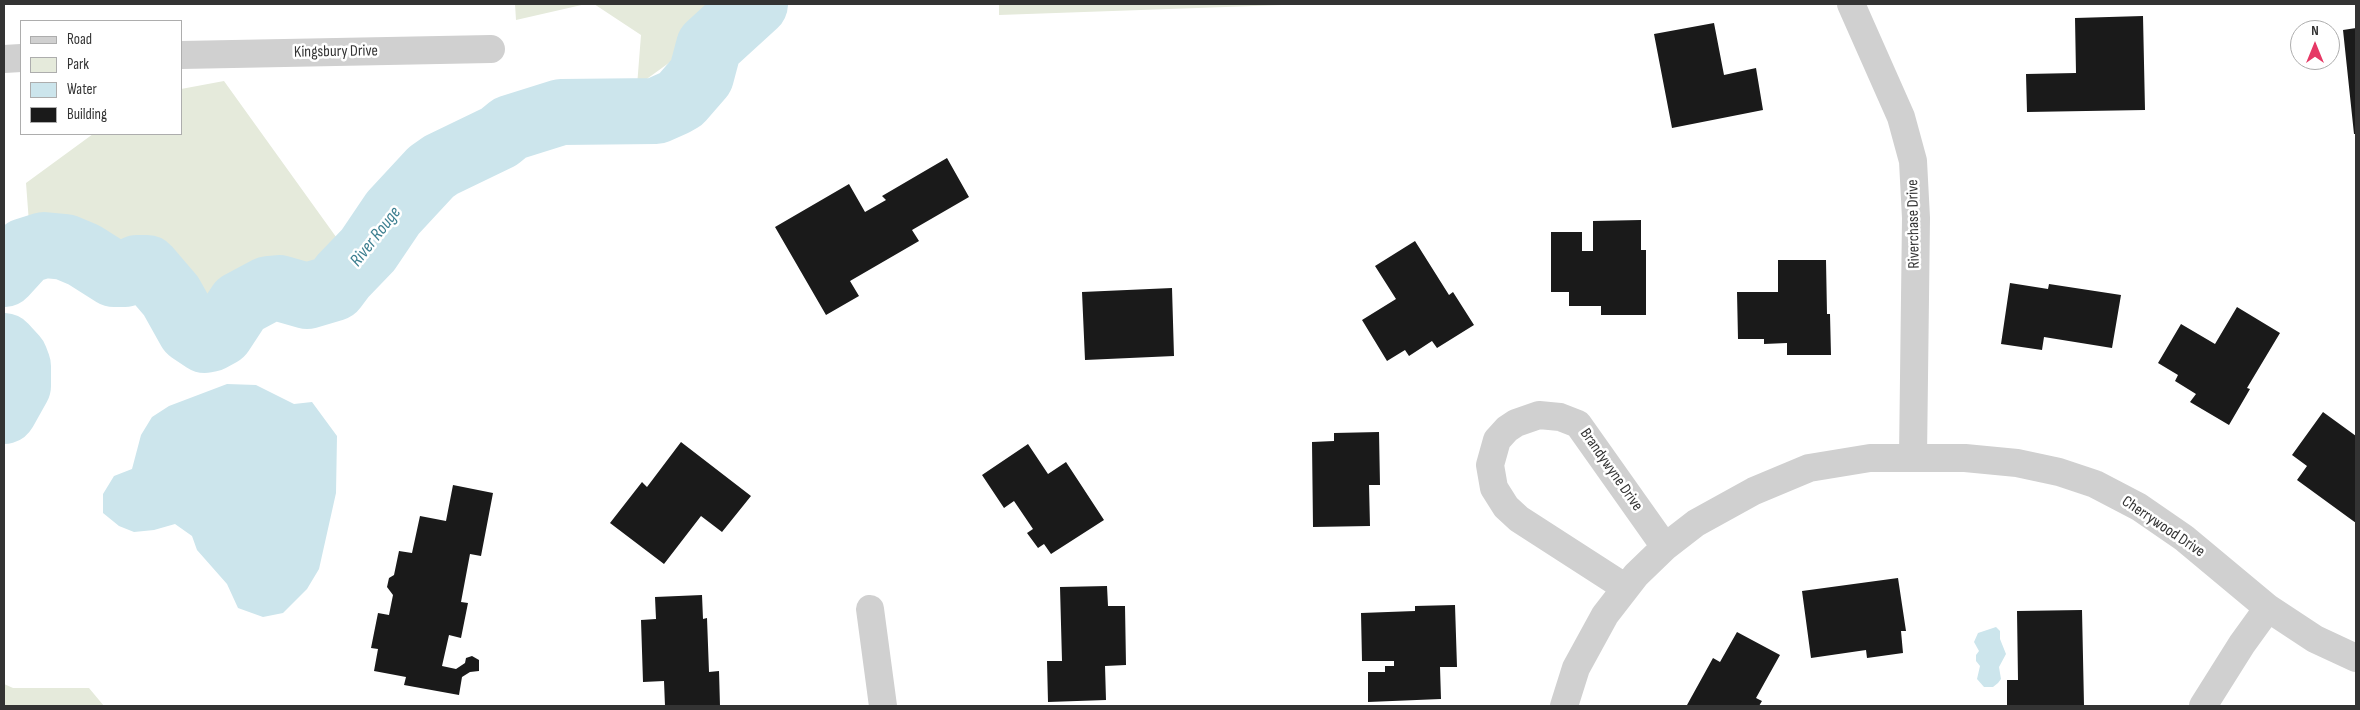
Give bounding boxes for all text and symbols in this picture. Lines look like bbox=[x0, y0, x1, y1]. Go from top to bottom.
legend bbox=[20, 20, 182, 135]
north arrow bbox=[2290, 20, 2340, 70]
text: N bbox=[2311, 22, 2319, 39]
text: Road bbox=[67, 30, 92, 49]
street label: Kingsbury Drive bbox=[294, 42, 378, 62]
text: Park bbox=[67, 55, 89, 74]
text: Water bbox=[67, 80, 97, 99]
text: Building bbox=[67, 105, 107, 124]
street label: Riverchase Drive bbox=[1904, 179, 1924, 269]
water label: River Rouge bbox=[346, 203, 406, 271]
street label: Brandywyne Drive bbox=[1576, 425, 1646, 515]
street label: Cherrywood Drive bbox=[2118, 492, 2208, 562]

